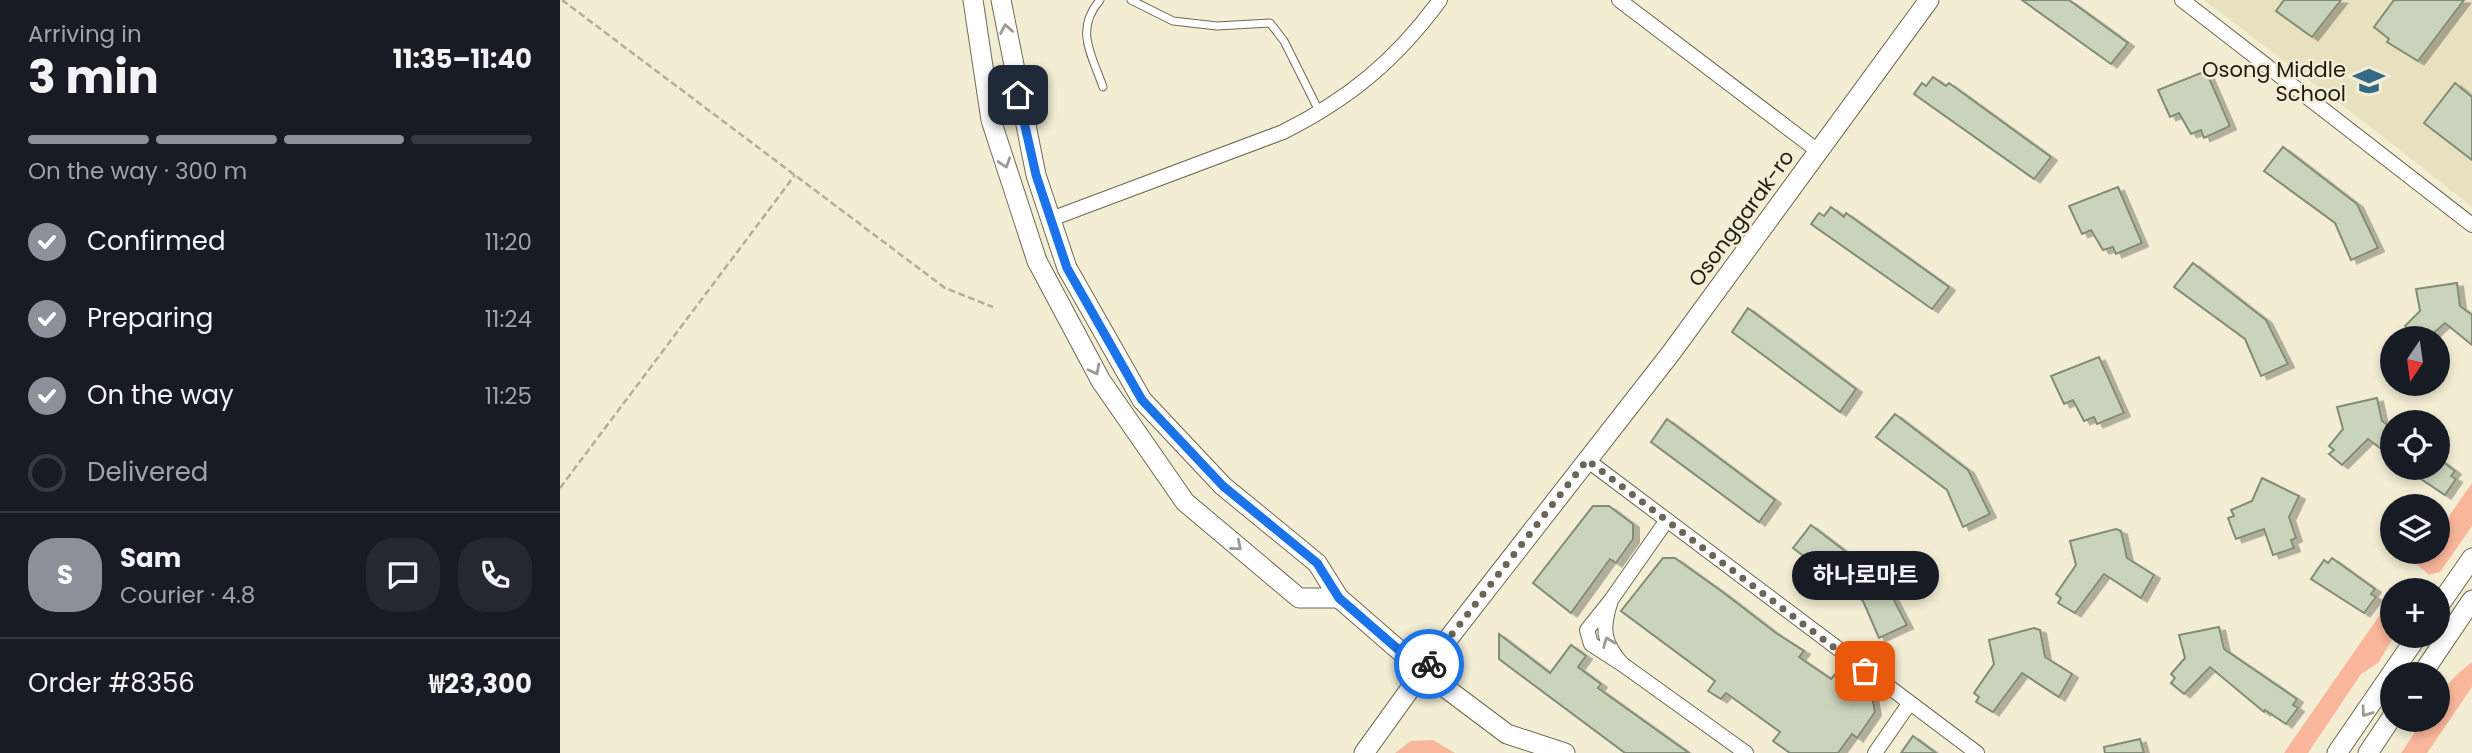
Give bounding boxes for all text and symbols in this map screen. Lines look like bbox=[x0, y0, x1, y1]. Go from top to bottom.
text: Arriving in bbox=[28, 18, 142, 50]
one-way arrow bbox=[999, 23, 1014, 35]
text: 11:35–11:40 bbox=[393, 41, 532, 77]
text: 3 min bbox=[28, 45, 159, 109]
place label: Osong Middle School bbox=[2202, 55, 2346, 108]
school or university icon: Osong Middle School bbox=[2352, 64, 2386, 98]
pin bbox=[988, 65, 1048, 125]
icon: home bbox=[999, 76, 1037, 114]
street label: Osonggarak-ro bbox=[1681, 144, 1801, 292]
text: On the way · 300 m bbox=[28, 155, 247, 187]
one-way arrow bbox=[997, 156, 1011, 168]
icon: check bbox=[28, 223, 66, 261]
text: Confirmed bbox=[87, 223, 225, 259]
text: 11:20 bbox=[485, 226, 532, 258]
icon: check bbox=[28, 300, 66, 338]
text: Preparing bbox=[87, 300, 213, 336]
text: 11:24 bbox=[485, 303, 532, 335]
north arrow bbox=[2380, 326, 2450, 396]
map controls bbox=[2380, 326, 2450, 732]
one-way arrow bbox=[1087, 363, 1101, 376]
icon: check bbox=[28, 377, 66, 415]
text: On the way bbox=[87, 377, 234, 413]
text: 11:25 bbox=[485, 380, 532, 412]
button: locate bbox=[2380, 410, 2450, 480]
text: Delivered bbox=[87, 454, 208, 490]
button: layers bbox=[2380, 494, 2450, 564]
button: chat bbox=[366, 538, 440, 612]
button: phone bbox=[458, 538, 532, 612]
one-way arrow bbox=[1229, 538, 1242, 550]
text: Sam bbox=[120, 540, 181, 576]
callout: 하나로마트 bbox=[1792, 552, 1938, 601]
text: S bbox=[57, 557, 73, 593]
text: 하나로마트 bbox=[1813, 559, 1918, 591]
button: + bbox=[2380, 578, 2450, 648]
text: Courier · 4.8 bbox=[120, 579, 255, 611]
courier bbox=[1394, 629, 1464, 699]
one-way arrow bbox=[1602, 636, 1616, 649]
pin bbox=[1835, 641, 1895, 701]
icon: bike bbox=[1410, 645, 1448, 683]
icon: bag bbox=[1846, 652, 1884, 690]
button: − bbox=[2380, 662, 2450, 732]
text: Order #8356 bbox=[28, 665, 195, 701]
text: ₩23,300 bbox=[429, 666, 532, 702]
one-way arrow bbox=[2361, 704, 2374, 717]

